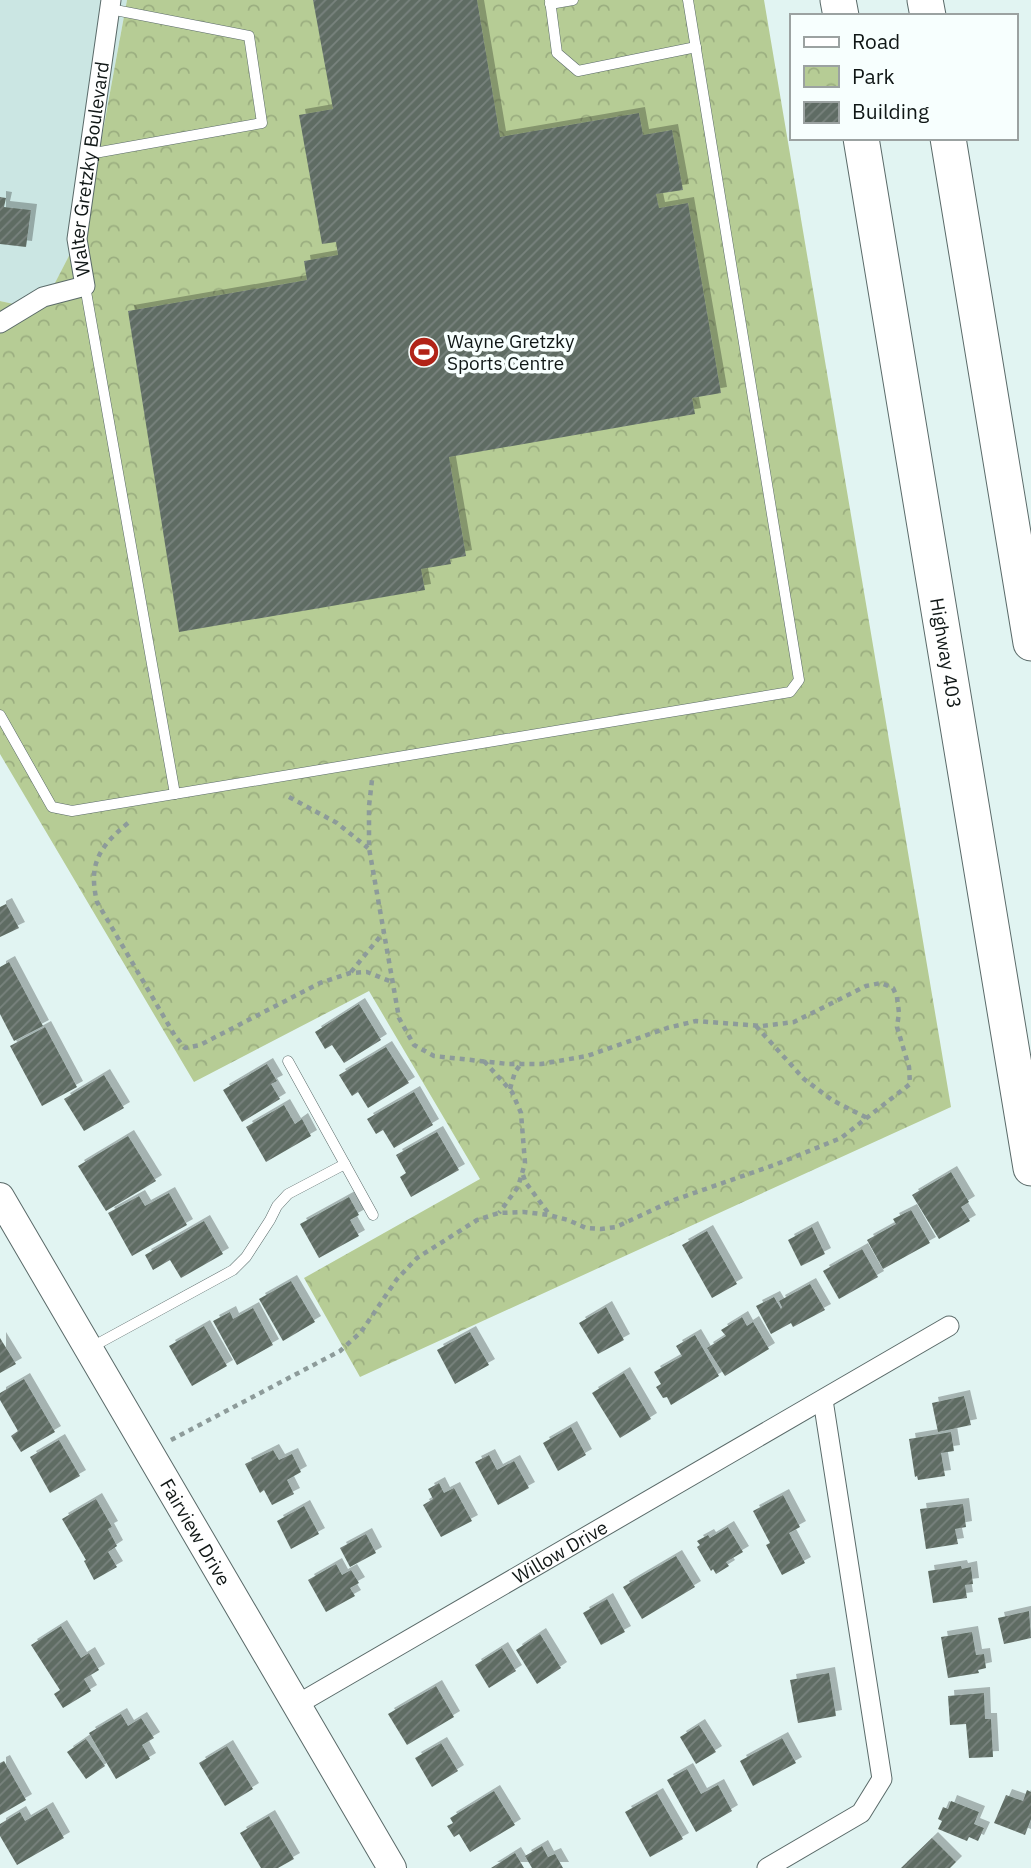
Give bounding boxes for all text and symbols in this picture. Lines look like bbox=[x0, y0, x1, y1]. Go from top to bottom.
legend bbox=[790, 14, 1017, 140]
text: Road bbox=[852, 27, 900, 55]
street label: Walter Gretzky Boulevard bbox=[65, 60, 114, 278]
text: Park bbox=[852, 62, 895, 90]
text: Building bbox=[852, 97, 929, 125]
place label: Wayne Gretzky Sports Centre bbox=[447, 329, 575, 375]
sports icon: Wayne Gretzky Sports Centre bbox=[407, 335, 441, 369]
street label: Highway 403 bbox=[925, 596, 967, 710]
street label: Fairview Drive bbox=[155, 1474, 236, 1590]
street label: Willow Drive bbox=[508, 1515, 612, 1589]

